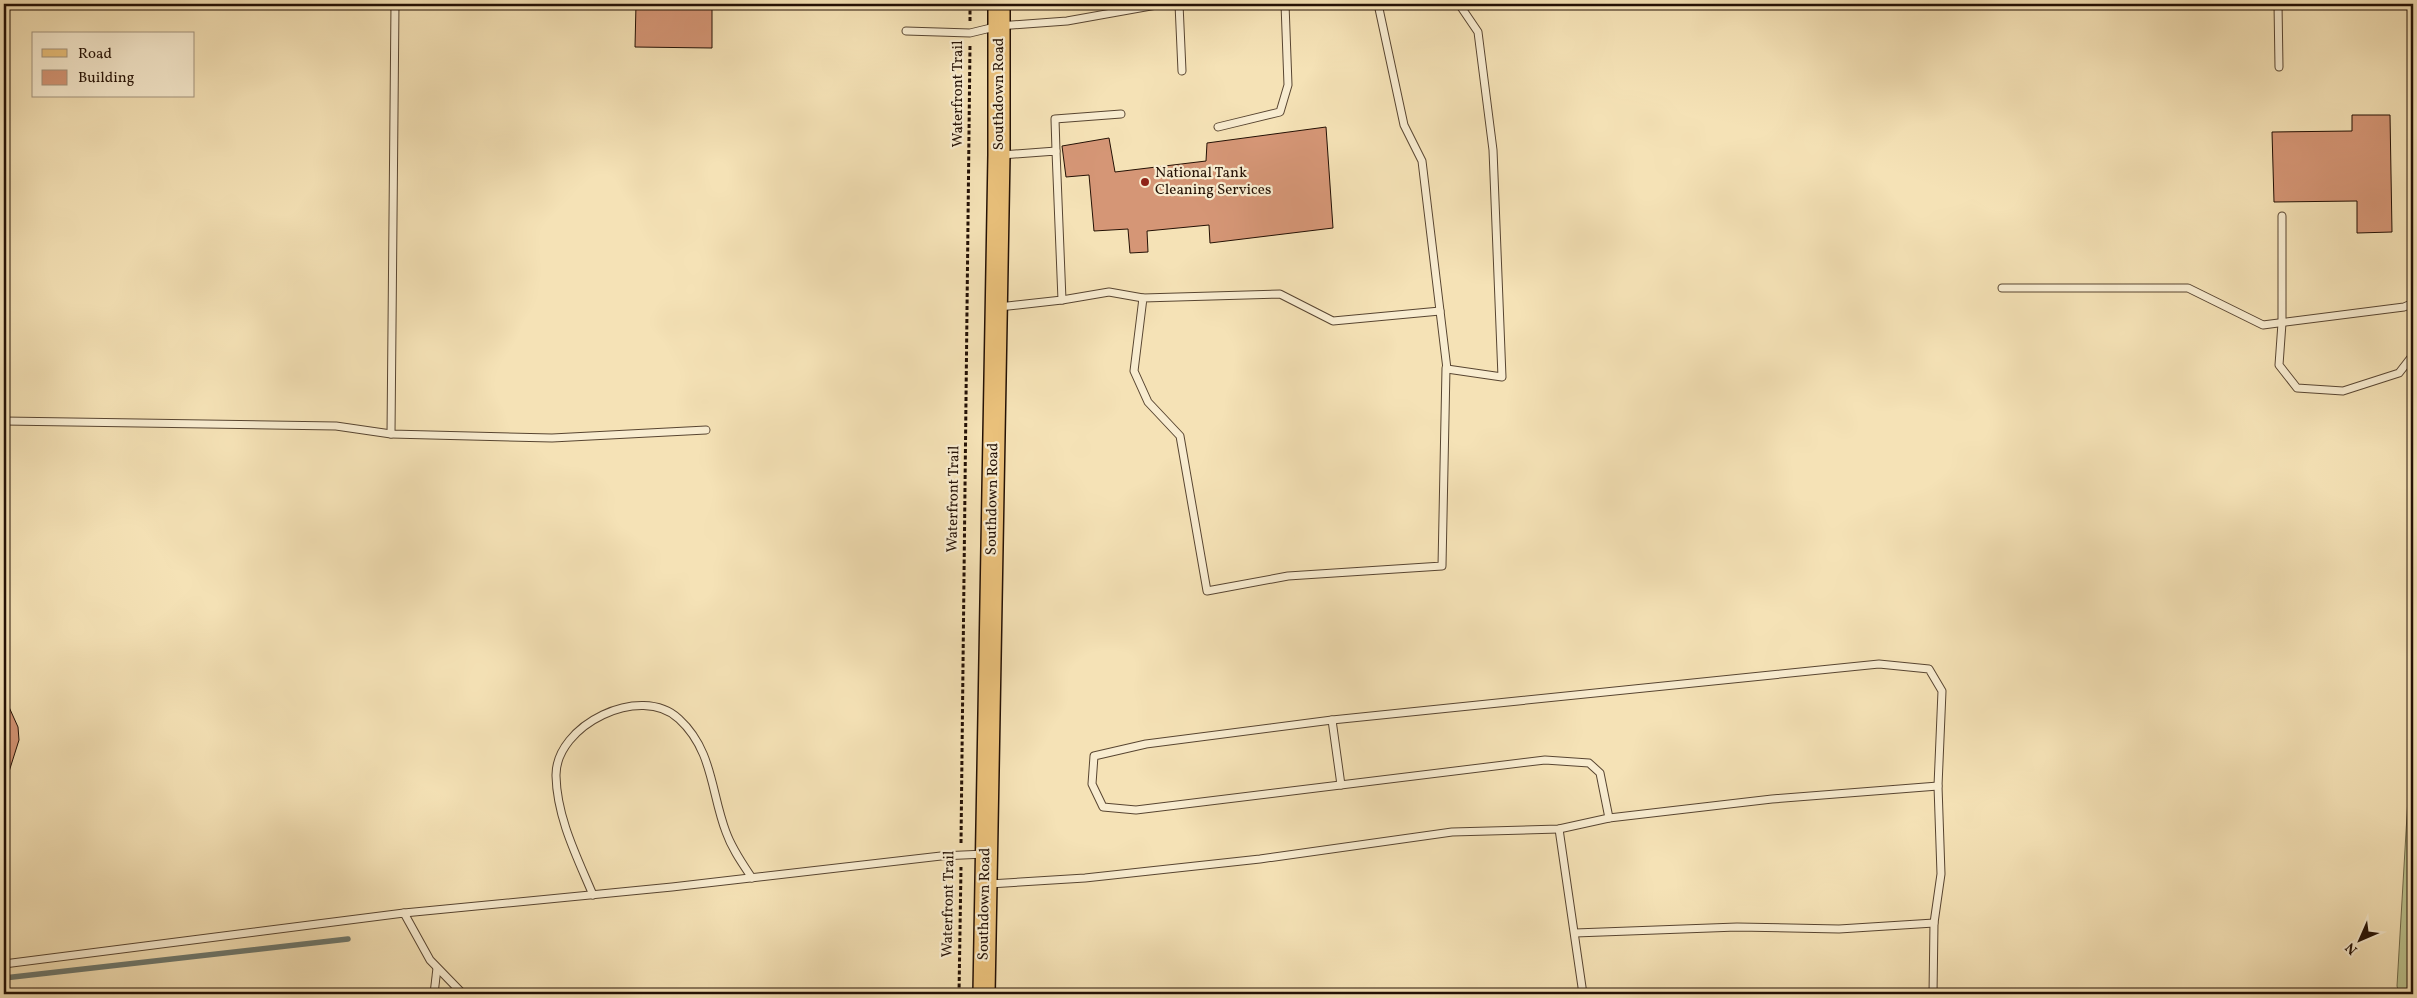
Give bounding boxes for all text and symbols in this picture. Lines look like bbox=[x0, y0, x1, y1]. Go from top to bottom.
legend bbox=[32, 32, 195, 98]
street label: Southdown Road bbox=[989, 38, 1010, 150]
street label: Waterfront Trail bbox=[948, 41, 969, 147]
text: Road bbox=[78, 44, 112, 65]
text: Building bbox=[78, 68, 135, 89]
place label: National Tank Cleaning Services bbox=[1155, 163, 1271, 201]
marker: National Tank Cleaning Services bbox=[1139, 176, 1151, 188]
street label: Southdown Road bbox=[982, 442, 1004, 556]
street label: Waterfront Trail bbox=[943, 445, 965, 553]
street label: Southdown Road bbox=[974, 847, 996, 961]
street label: Waterfront Trail bbox=[938, 850, 960, 958]
north arrow bbox=[2334, 916, 2384, 966]
text: N bbox=[2342, 938, 2362, 958]

